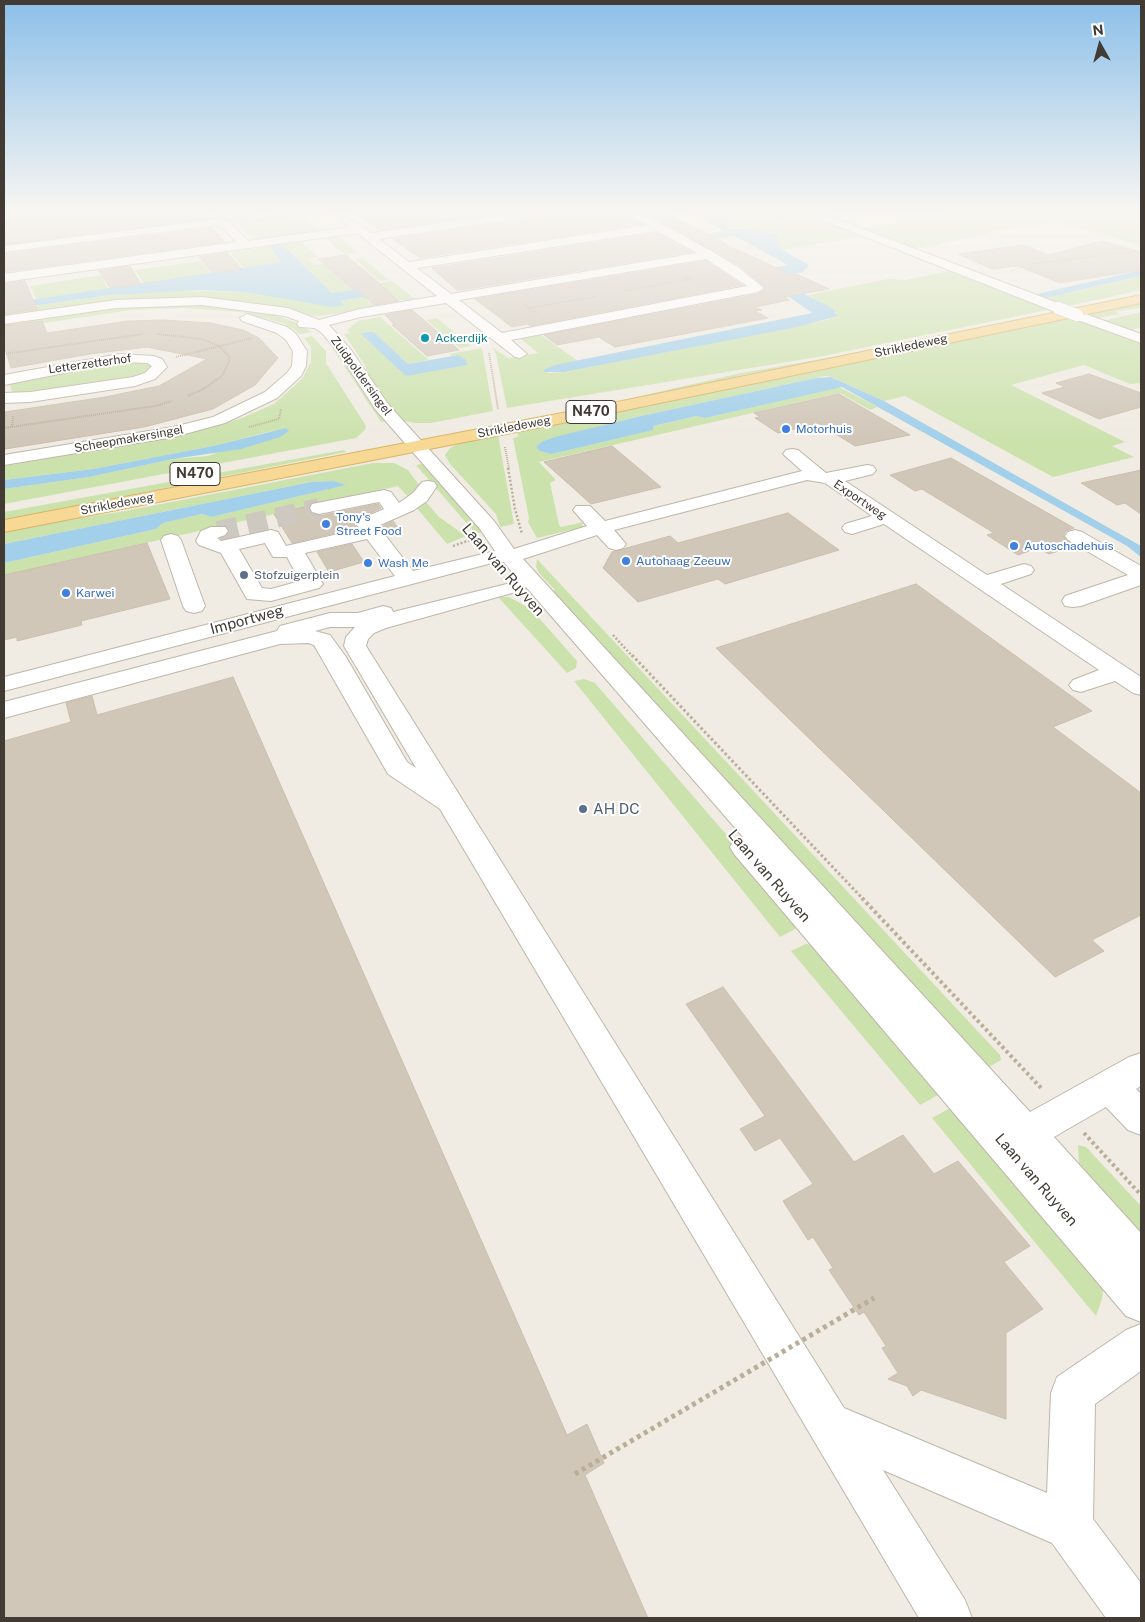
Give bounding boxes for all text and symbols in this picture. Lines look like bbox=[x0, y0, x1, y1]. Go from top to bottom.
north arrow bbox=[1075, 20, 1125, 70]
text: N bbox=[1092, 22, 1105, 39]
place label: Ackerdijk bbox=[435, 331, 488, 345]
street label: Strikledeweg bbox=[873, 331, 949, 361]
marker: Ackerdijk bbox=[419, 332, 431, 344]
street label: Zuidpoldersingel bbox=[327, 334, 395, 418]
street label: Letterzetterhof bbox=[47, 351, 133, 377]
road number: N470 bbox=[566, 401, 616, 424]
street label: Strikledeweg bbox=[476, 413, 552, 441]
street label: Scheepmakersingel bbox=[73, 422, 185, 456]
place label: Motorhuis bbox=[796, 422, 852, 436]
marker: Motorhuis bbox=[780, 423, 792, 435]
road number: N470 bbox=[170, 462, 220, 486]
street label: Exportweg bbox=[831, 477, 889, 523]
street label: Strikledeweg bbox=[79, 490, 155, 518]
place label: Tony's Street Food bbox=[336, 510, 402, 538]
marker: Tony's Street Food bbox=[320, 518, 332, 530]
street label: Laan van Ruyven bbox=[458, 520, 548, 620]
place label: Autoschadehuis bbox=[1024, 539, 1114, 553]
marker: Autoschadehuis bbox=[1008, 540, 1020, 552]
place label: Autohaag Zeeuw bbox=[636, 554, 731, 568]
marker: Autohaag Zeeuw bbox=[620, 555, 632, 567]
place label: Wash Me bbox=[378, 556, 429, 570]
marker: Wash Me bbox=[362, 557, 374, 569]
place label: Stofzuigerplein bbox=[254, 568, 339, 582]
marker: Stofzuigerplein bbox=[238, 569, 250, 581]
place label: Karwei bbox=[76, 586, 115, 600]
marker: Karwei bbox=[60, 587, 72, 599]
street label: Importweg bbox=[208, 602, 286, 638]
place label: AH DC bbox=[593, 800, 640, 818]
marker: AH DC bbox=[577, 803, 589, 815]
street label: Laan van Ruyven bbox=[724, 826, 814, 926]
street label: Laan van Ruyven bbox=[991, 1130, 1081, 1230]

